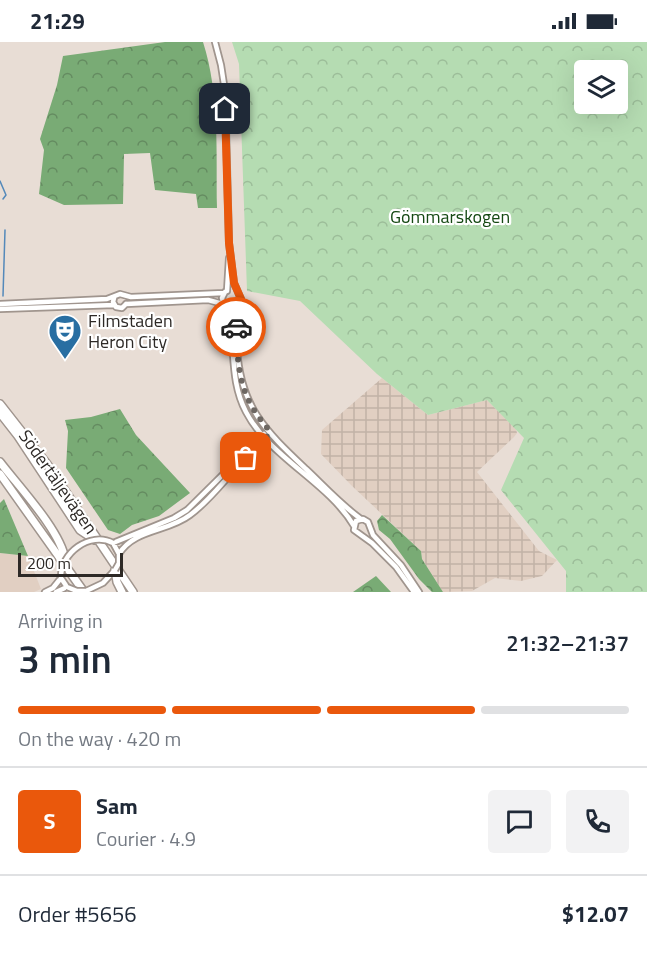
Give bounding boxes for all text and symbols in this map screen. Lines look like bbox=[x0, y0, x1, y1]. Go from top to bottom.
text: 21:29 bbox=[30, 4, 85, 38]
map controls bbox=[574, 60, 628, 114]
button: layers bbox=[574, 60, 628, 114]
pin bbox=[199, 83, 250, 134]
icon: home bbox=[208, 92, 241, 125]
park label: Gömmarskogen bbox=[390, 203, 510, 230]
courier bbox=[206, 297, 266, 357]
place label: Filmstaden Heron City bbox=[88, 307, 173, 355]
icon: car bbox=[220, 311, 253, 344]
theatre icon: Filmstaden Heron City bbox=[47, 313, 83, 360]
street label: Södertäljevägen bbox=[12, 424, 104, 539]
pin bbox=[220, 432, 271, 483]
icon: bag bbox=[229, 441, 262, 474]
scale bar bbox=[18, 550, 123, 578]
text: 200 m bbox=[27, 551, 71, 575]
text: Arriving in bbox=[18, 605, 103, 636]
text: 21:32–21:37 bbox=[506, 626, 629, 660]
text: 3 min bbox=[18, 629, 112, 688]
text: On the way · 420 m bbox=[18, 723, 181, 754]
text: Sam bbox=[96, 789, 138, 823]
button: chat bbox=[488, 790, 551, 853]
button: phone bbox=[566, 790, 629, 853]
text: S bbox=[44, 804, 55, 838]
text: Courier · 4.9 bbox=[96, 823, 196, 854]
text: Order #5656 bbox=[18, 897, 137, 931]
text: $12.07 bbox=[562, 897, 629, 931]

